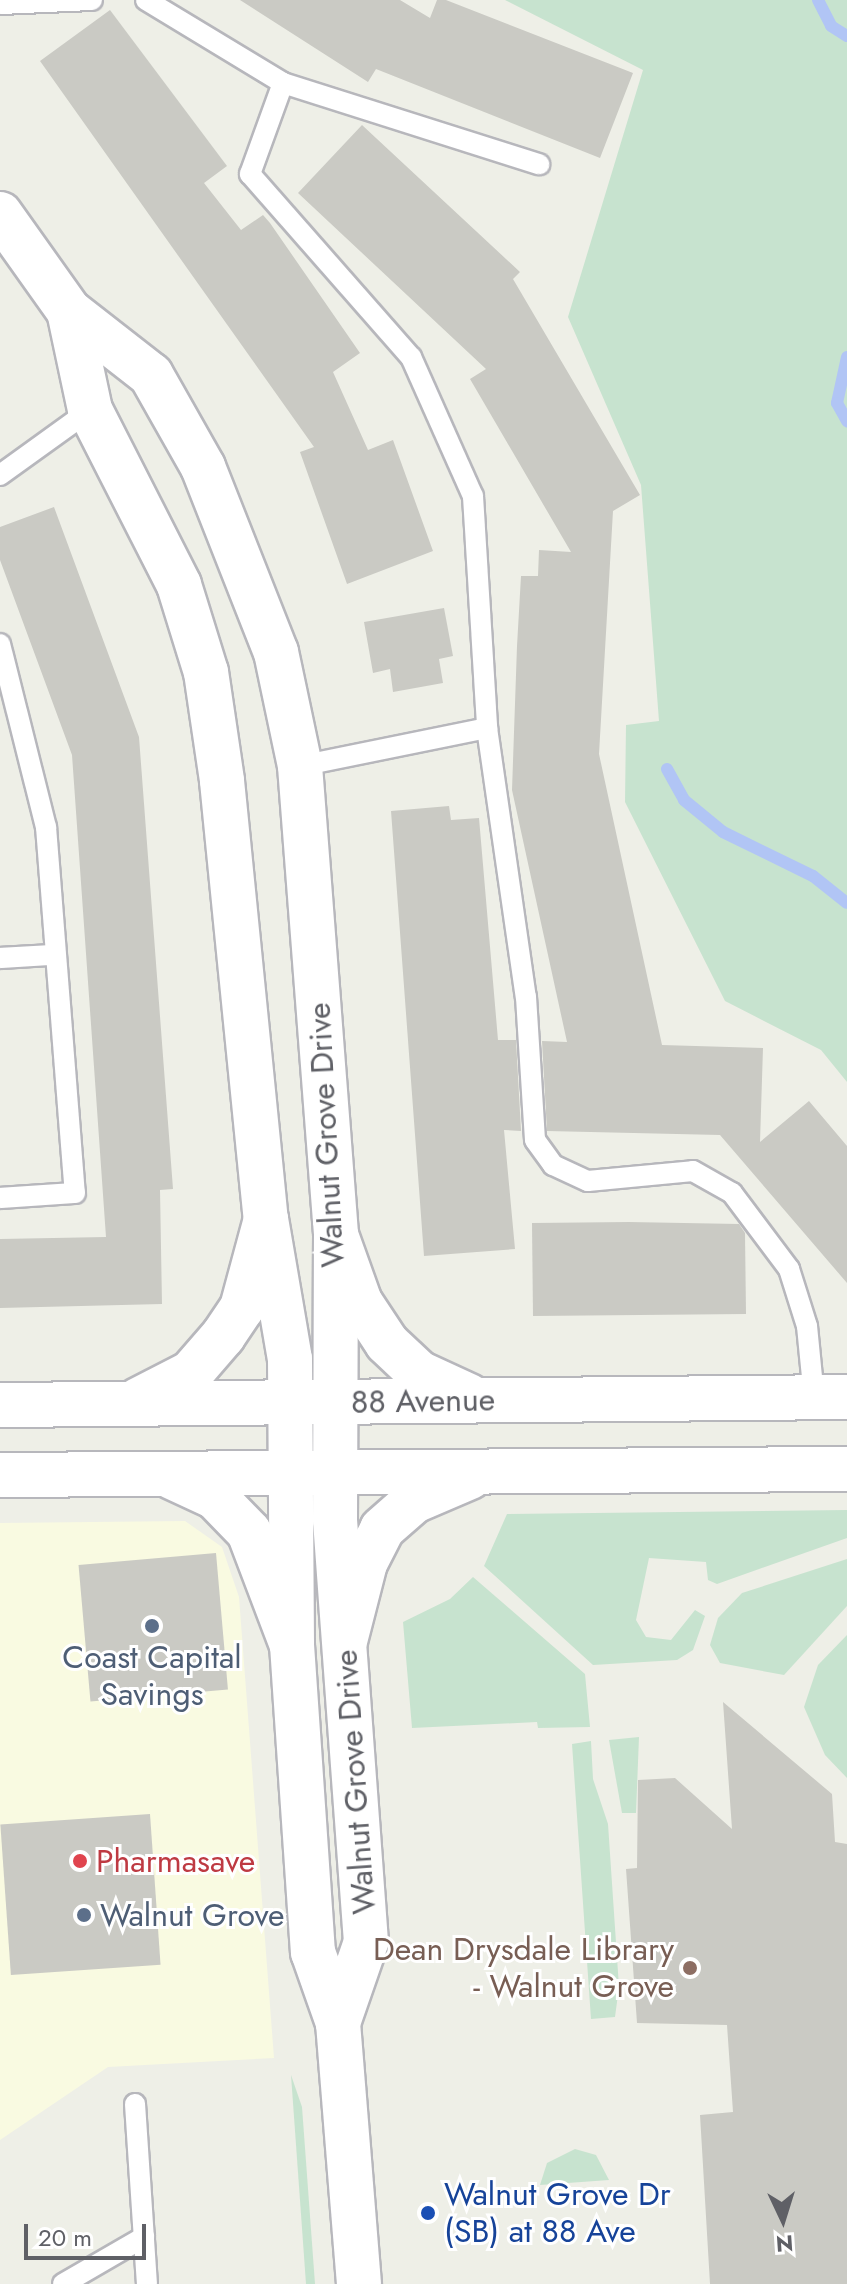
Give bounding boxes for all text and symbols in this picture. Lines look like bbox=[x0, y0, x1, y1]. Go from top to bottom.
street label: Walnut Grove Drive bbox=[300, 1002, 352, 1268]
street label: 88 Avenue bbox=[351, 1381, 495, 1421]
marker: Coast Capital Savings bbox=[143, 1617, 161, 1635]
place label: Coast Capital Savings bbox=[62, 1639, 242, 1714]
street label: Walnut Grove Drive bbox=[327, 1648, 383, 1916]
place label: Pharmasave bbox=[96, 1842, 255, 1880]
marker: Pharmasave bbox=[71, 1852, 89, 1870]
place label: Walnut Grove bbox=[100, 1896, 284, 1934]
marker: Walnut Grove bbox=[75, 1906, 93, 1924]
place label: Dean Drysdale Library - Walnut Grove bbox=[373, 1931, 674, 2006]
marker: Dean Drysdale Library - Walnut Grove bbox=[681, 1959, 699, 1977]
place label: Walnut Grove Dr (SB) at 88 Ave bbox=[444, 2176, 671, 2251]
north arrow bbox=[743, 2180, 823, 2260]
marker: Walnut Grove Dr (SB) at 88 Ave bbox=[419, 2204, 437, 2222]
scale bar bbox=[28, 2208, 150, 2258]
text: 20 m bbox=[38, 2220, 92, 2255]
text: N bbox=[775, 2227, 795, 2261]

